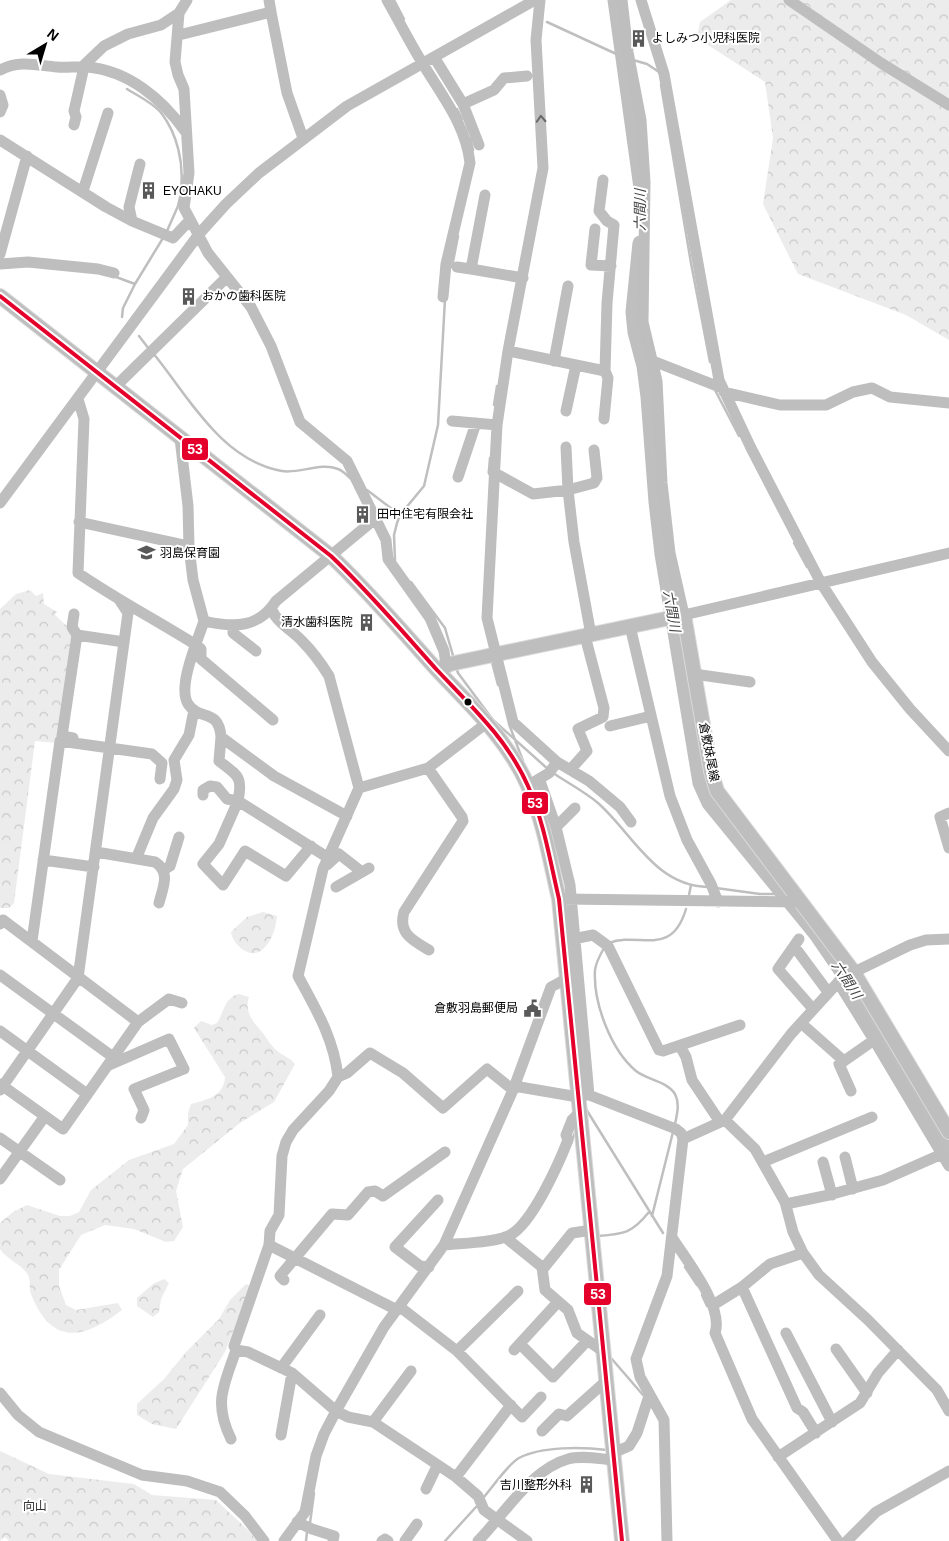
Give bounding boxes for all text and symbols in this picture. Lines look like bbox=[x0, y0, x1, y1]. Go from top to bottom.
north arrow bbox=[20, 20, 70, 70]
text: N bbox=[44, 25, 62, 44]
building icon: よしみつ小児科医院 bbox=[628, 28, 648, 48]
place label: よしみつ小児科医院 bbox=[652, 31, 760, 45]
one-way arrow bbox=[535, 115, 546, 123]
building icon: EYOHAKU bbox=[139, 181, 159, 201]
place label: EYOHAKU bbox=[163, 184, 222, 198]
water label: 六間川 bbox=[632, 187, 648, 231]
building icon: おかの歯科医院 bbox=[178, 286, 198, 306]
place label: おかの歯科医院 bbox=[202, 289, 286, 303]
line badge: 53 bbox=[181, 437, 209, 461]
text: 53 bbox=[187, 441, 203, 457]
building icon: 田中住宅有限会社 bbox=[353, 504, 373, 524]
place label: 田中住宅有限会社 bbox=[377, 507, 473, 521]
school or university icon: 羽島保育園 bbox=[136, 543, 156, 563]
place label: 羽島保育園 bbox=[160, 546, 220, 560]
water label: 六間川 bbox=[660, 589, 684, 635]
building icon: 清水歯科医院 bbox=[357, 612, 377, 632]
place label: 清水歯科医院 bbox=[281, 615, 353, 629]
unlabelled marker bbox=[463, 697, 473, 707]
street label: 倉敷妹尾線 bbox=[696, 721, 722, 783]
line badge: 53 bbox=[521, 791, 549, 815]
text: 53 bbox=[527, 795, 543, 811]
water label: 六間川 bbox=[829, 958, 866, 1004]
public building icon: 倉敷羽島郵便局 bbox=[522, 998, 542, 1018]
place label: 倉敷羽島郵便局 bbox=[434, 1001, 518, 1015]
line badge: 53 bbox=[583, 1282, 612, 1306]
text: 53 bbox=[590, 1286, 606, 1302]
building icon: 吉川整形外科 bbox=[576, 1475, 596, 1495]
place label: 吉川整形外科 bbox=[500, 1478, 572, 1492]
park label: 向山 bbox=[23, 1499, 47, 1513]

